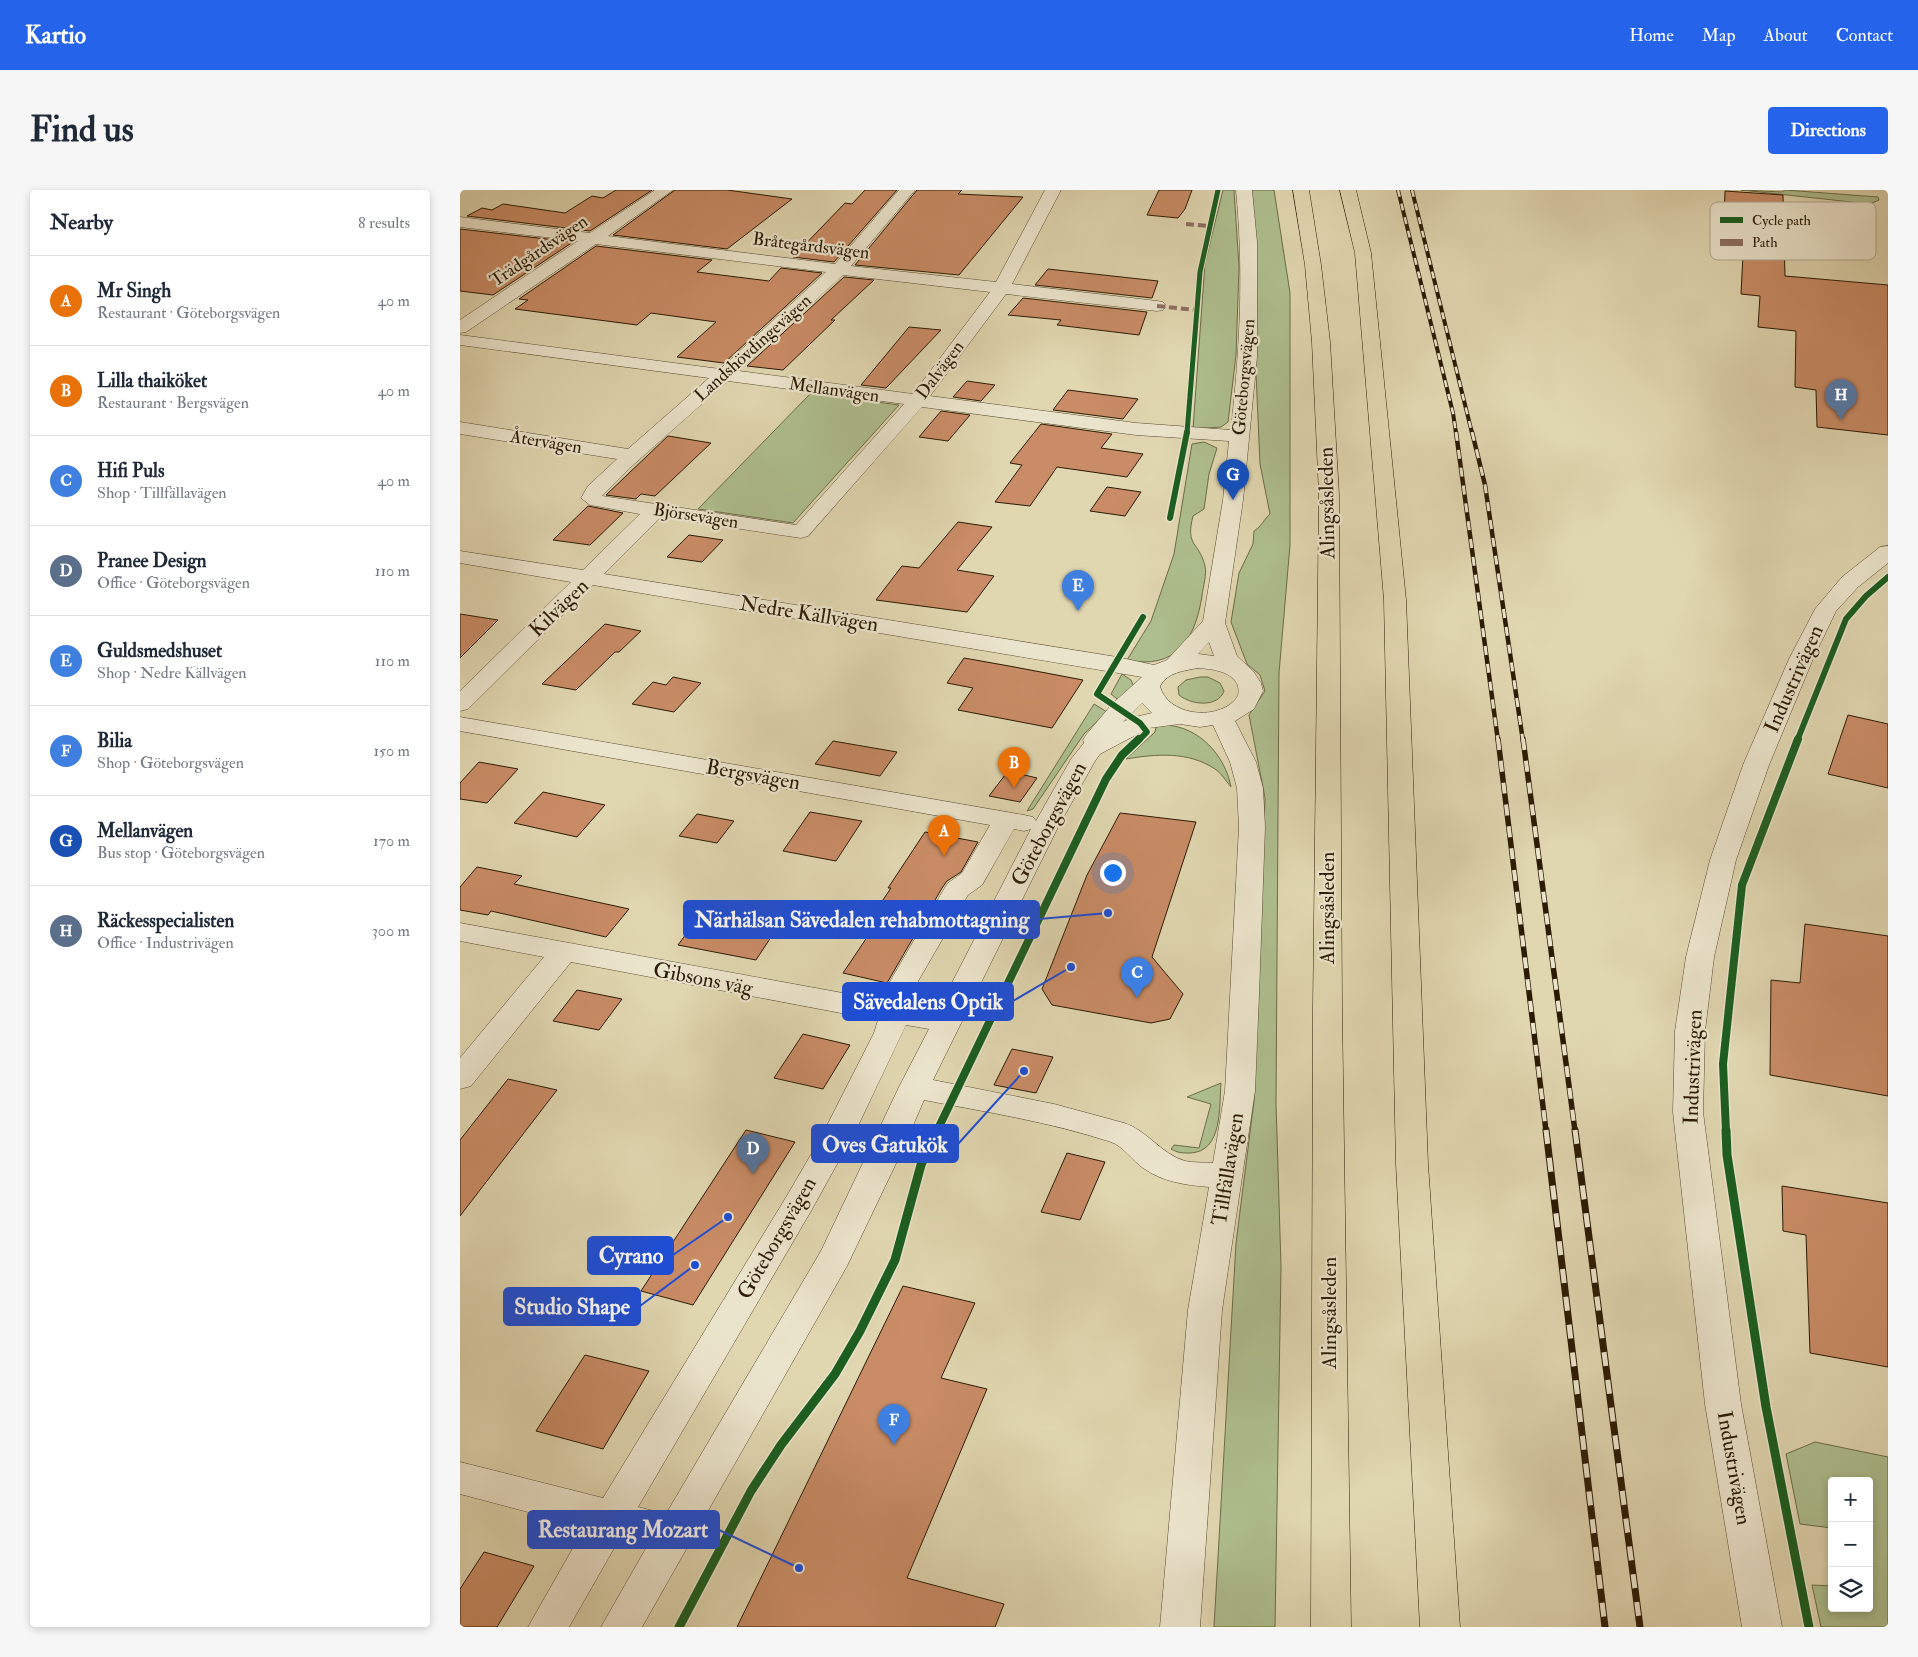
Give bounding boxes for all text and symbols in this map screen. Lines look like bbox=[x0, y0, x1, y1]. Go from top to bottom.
text: Kartio bbox=[25, 20, 86, 51]
text: Home bbox=[1629, 24, 1674, 47]
text: Map bbox=[1702, 24, 1736, 47]
text: About bbox=[1764, 24, 1808, 47]
text: Contact bbox=[1836, 24, 1893, 47]
button: Directions bbox=[1768, 107, 1888, 154]
text: Find us bbox=[30, 108, 134, 152]
legend bbox=[1710, 202, 1876, 260]
text: Nearby bbox=[50, 209, 113, 236]
street label: Trädgårdsvägen bbox=[486, 210, 592, 292]
text: Cycle path bbox=[1752, 212, 1812, 230]
text: 8 results bbox=[358, 213, 410, 233]
street label: Bråtegårdsvägen bbox=[751, 227, 871, 265]
text: Path bbox=[1752, 234, 1778, 251]
text: Mr Singh bbox=[97, 279, 171, 303]
street label: Landshövdingevägen bbox=[690, 289, 816, 407]
text: A bbox=[61, 291, 71, 311]
text: 40 m bbox=[377, 291, 410, 311]
text: Restaurant · Göteborgsvägen bbox=[97, 303, 280, 323]
street label: Göteborgsvägen bbox=[1227, 318, 1261, 436]
street label: Dalvägen bbox=[911, 336, 969, 404]
text: Lilla thaiköket bbox=[97, 369, 207, 393]
street label: Mellanvägen bbox=[787, 372, 881, 408]
pin: H bbox=[1825, 379, 1857, 420]
text: B bbox=[61, 381, 71, 401]
text: 40 m bbox=[377, 381, 410, 401]
text: Restaurant · Bergsvägen bbox=[97, 393, 249, 413]
street label: Återvägen bbox=[507, 425, 584, 459]
street label: Alingsåsleden bbox=[1313, 446, 1341, 560]
text: Hifi Puls bbox=[97, 459, 164, 483]
pin: G bbox=[1217, 459, 1249, 500]
text: C bbox=[60, 471, 72, 491]
text: 40 m bbox=[377, 471, 410, 491]
text: Shop · Tillfällavägen bbox=[97, 483, 227, 503]
street label: Björsevägen bbox=[652, 498, 740, 534]
text: Pranee Design bbox=[97, 549, 207, 573]
text: D bbox=[59, 561, 73, 581]
text: 110 m bbox=[375, 561, 410, 581]
pin: E bbox=[1062, 570, 1094, 611]
text: Office · Göteborgsvägen bbox=[97, 573, 250, 593]
street label: Kilvägen bbox=[523, 573, 595, 643]
street label: Nedre Källvägen bbox=[738, 590, 880, 638]
street label: Industrivägen bbox=[1758, 621, 1830, 737]
text: Guldsmedshuset bbox=[97, 639, 222, 663]
text: E bbox=[60, 651, 72, 671]
text: 110 m bbox=[375, 651, 410, 671]
text: Shop · Nedre Källvägen bbox=[97, 663, 247, 683]
text: Bilia bbox=[97, 729, 132, 753]
text: F bbox=[61, 741, 71, 761]
text: 150 m bbox=[373, 741, 410, 761]
pin: B bbox=[998, 747, 1030, 788]
text: Shop · Göteborgsvägen bbox=[97, 753, 244, 773]
street label: Bergsvägen bbox=[704, 753, 802, 797]
street label: Göteborgsvägen bbox=[1005, 757, 1093, 891]
pin: A bbox=[928, 815, 960, 856]
text: Mellanvägen bbox=[97, 819, 193, 843]
text: G bbox=[59, 831, 73, 851]
text: 170 m bbox=[373, 831, 410, 851]
text: Bus stop · Göteborgsvägen bbox=[97, 843, 265, 863]
street label: Alingsåsleden bbox=[1314, 852, 1341, 965]
your location bbox=[1100, 860, 1126, 886]
callout: Närhälsan Sävedalen rehabmottagning bbox=[684, 901, 1039, 938]
text: Närhälsan Sävedalen rehabmottagning bbox=[694, 906, 1031, 935]
text: Räckesspecialisten bbox=[97, 909, 234, 933]
text: H bbox=[59, 921, 73, 941]
text: 300 m bbox=[372, 921, 410, 941]
text: Office · Industrivägen bbox=[97, 933, 234, 953]
street label: Gibsons väg bbox=[651, 956, 756, 1002]
pin: C bbox=[1121, 957, 1153, 998]
callout: Sävedalens Optik bbox=[843, 983, 1013, 1020]
text: Sävedalens Optik bbox=[853, 988, 1004, 1017]
street label: Industrivägen bbox=[1677, 1009, 1709, 1125]
street label: Tillfällavägen bbox=[1206, 1111, 1250, 1227]
callout: Oves Gatukök bbox=[812, 1125, 958, 1162]
text: Oves Gatukök bbox=[822, 1131, 948, 1159]
pin: D bbox=[737, 1133, 769, 1174]
street label: Göteborgsvägen bbox=[731, 1172, 823, 1304]
callout: Cyrano bbox=[588, 1237, 673, 1274]
text: Cyrano bbox=[599, 1242, 664, 1271]
street label: Alingsåsleden bbox=[1316, 1257, 1343, 1370]
callout: Studio Shape bbox=[504, 1288, 640, 1325]
text: Studio Shape bbox=[514, 1293, 631, 1322]
pin: F bbox=[878, 1404, 910, 1445]
street label: Industrivägen bbox=[1711, 1409, 1757, 1527]
map controls bbox=[1828, 1477, 1873, 1612]
button: + bbox=[1828, 1477, 1873, 1522]
callout: Restaurang Mozart bbox=[528, 1511, 719, 1548]
text: Restaurang Mozart bbox=[538, 1516, 709, 1545]
button: − bbox=[1828, 1522, 1873, 1567]
button: layers bbox=[1828, 1567, 1873, 1612]

